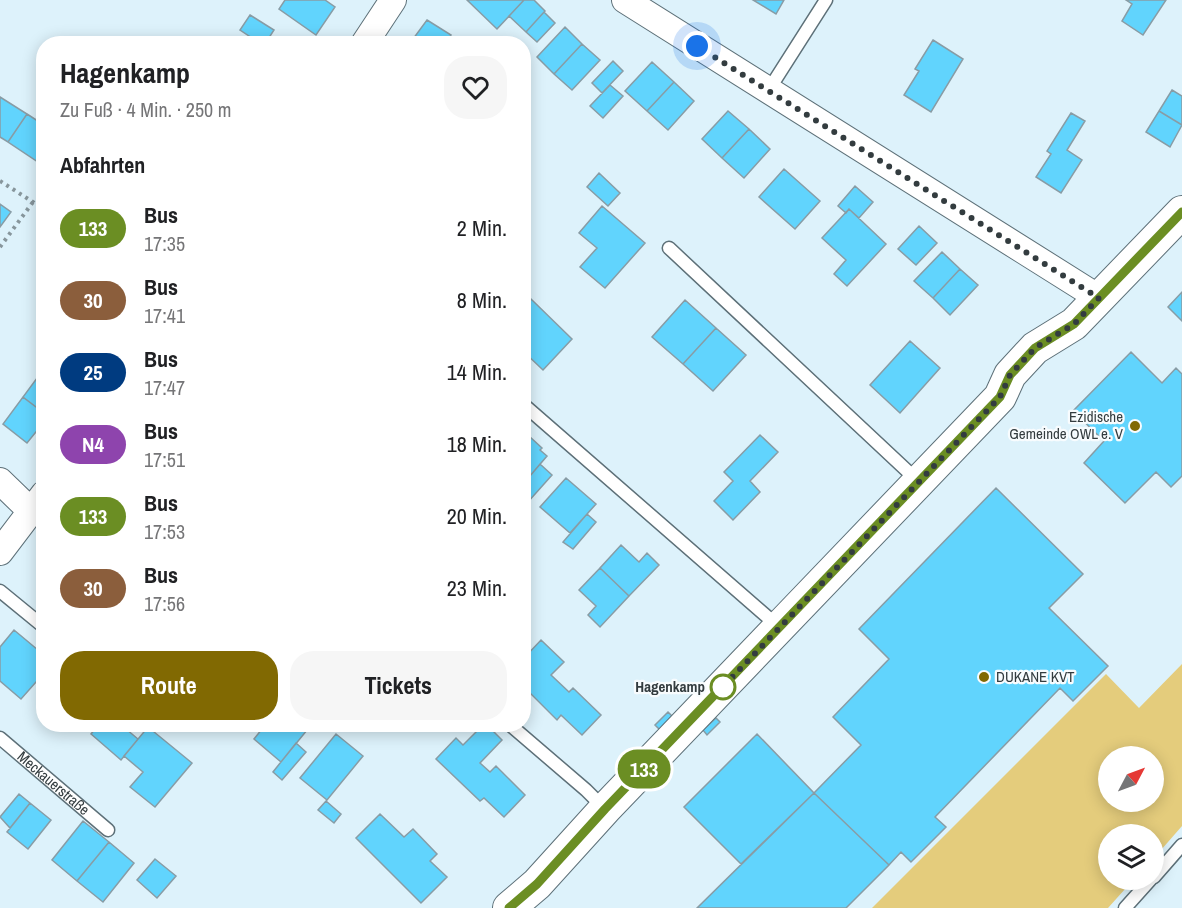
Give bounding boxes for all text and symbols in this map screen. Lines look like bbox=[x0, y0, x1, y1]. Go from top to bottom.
your location bbox=[682, 31, 712, 61]
text: Hagenkamp bbox=[60, 54, 190, 92]
button: heart bbox=[444, 56, 507, 119]
text: Zu Fuß · 4 Min. · 250 m bbox=[60, 96, 231, 123]
text: Abfahrten bbox=[60, 150, 145, 180]
text: Bus bbox=[144, 200, 178, 230]
text: 2 Min. bbox=[457, 213, 507, 243]
text: 133 bbox=[79, 214, 107, 243]
text: 17:35 bbox=[144, 230, 185, 257]
text: Bus bbox=[144, 272, 178, 302]
text: 8 Min. bbox=[457, 285, 507, 315]
text: 30 bbox=[83, 286, 103, 315]
text: 17:41 bbox=[144, 302, 185, 329]
text: Bus bbox=[144, 344, 178, 374]
text: 14 Min. bbox=[447, 357, 507, 387]
text: 25 bbox=[83, 358, 103, 387]
text: 17:47 bbox=[144, 374, 185, 401]
place label: Ezidische Gemeinde OWL e. V bbox=[1009, 406, 1124, 444]
text: Bus bbox=[144, 416, 178, 446]
marker: Ezidische Gemeinde OWL e. V bbox=[1128, 419, 1142, 433]
text: 18 Min. bbox=[447, 429, 507, 459]
text: N4 bbox=[82, 430, 104, 459]
text: 17:51 bbox=[144, 446, 185, 473]
text: Bus bbox=[144, 488, 178, 518]
text: 20 Min. bbox=[447, 501, 507, 531]
text: 133 bbox=[79, 502, 107, 531]
text: 17:53 bbox=[144, 518, 185, 545]
text: Bus bbox=[144, 560, 178, 590]
text: 23 Min. bbox=[447, 573, 507, 603]
text: 30 bbox=[83, 574, 103, 603]
text: 17:56 bbox=[144, 590, 185, 617]
button: Route bbox=[60, 651, 278, 720]
button: Tickets bbox=[290, 651, 507, 720]
place label: DUKANE KVT bbox=[996, 666, 1075, 687]
marker: DUKANE KVT bbox=[977, 670, 991, 684]
marker: Hagenkamp bbox=[710, 674, 736, 700]
place label: Hagenkamp bbox=[635, 676, 705, 697]
street label: Meckauerstraße bbox=[13, 746, 94, 820]
north arrow bbox=[1098, 746, 1164, 812]
map controls bbox=[1098, 746, 1164, 890]
line badge: 133 bbox=[610, 750, 678, 788]
text: 133 bbox=[630, 755, 658, 784]
button: layers bbox=[1098, 824, 1164, 890]

